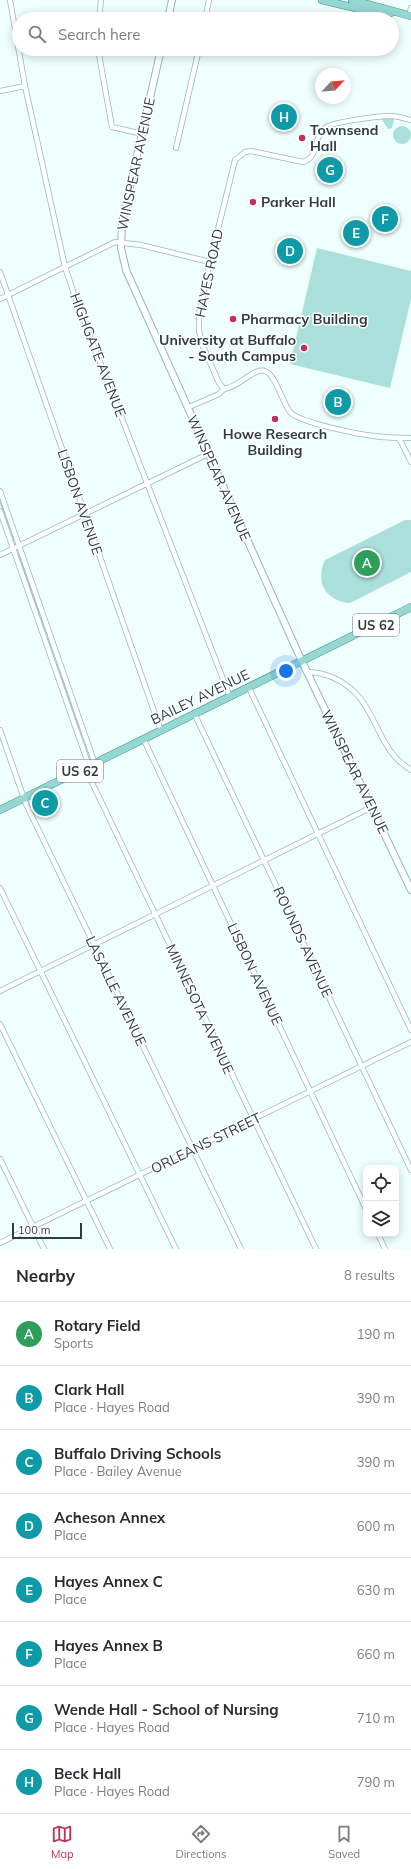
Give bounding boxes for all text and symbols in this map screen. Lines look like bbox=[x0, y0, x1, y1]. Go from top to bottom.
search box bbox=[12, 12, 399, 56]
icon: search bbox=[26, 23, 48, 45]
text: Search here bbox=[58, 25, 140, 44]
north arrow bbox=[315, 68, 351, 104]
street label: WINSPEAR AVENUE bbox=[113, 96, 159, 232]
pin: H bbox=[271, 102, 297, 132]
place label: Townsend Hall bbox=[310, 121, 378, 155]
marker: Townsend Hall bbox=[297, 133, 307, 143]
pin: G bbox=[317, 155, 343, 185]
place label: Parker Hall bbox=[261, 193, 336, 211]
marker: Parker Hall bbox=[248, 197, 258, 207]
pin: F bbox=[372, 204, 398, 234]
pin: E bbox=[343, 218, 369, 248]
street label: HAYES ROAD bbox=[191, 227, 227, 319]
pin: D bbox=[277, 236, 303, 266]
street label: HIGHGATE AVENUE bbox=[66, 290, 130, 420]
place label: Pharmacy Building bbox=[241, 310, 368, 328]
marker: Pharmacy Building bbox=[228, 314, 238, 324]
place label: University at Buffalo - South Campus bbox=[159, 331, 296, 365]
marker: University at Buffalo - South Campus bbox=[299, 343, 309, 353]
pin: B bbox=[325, 387, 351, 417]
street label: WINSPEAR AVENUE bbox=[183, 412, 255, 544]
marker: Howe Research Building bbox=[270, 414, 280, 424]
place label: Howe Research Building bbox=[223, 425, 327, 459]
street label: LISBON AVENUE bbox=[53, 447, 107, 557]
pin: A bbox=[354, 548, 380, 578]
road number: US 62 bbox=[353, 614, 399, 636]
your location bbox=[276, 661, 296, 681]
street label: BAILEY AVENUE bbox=[148, 665, 252, 729]
street label: WINSPEAR AVENUE bbox=[317, 707, 393, 837]
road number: US 62 bbox=[57, 760, 103, 782]
pin: C bbox=[32, 788, 58, 818]
street label: ROUNDS AVENUE bbox=[269, 884, 337, 1000]
street label: LISBON AVENUE bbox=[223, 920, 287, 1028]
street label: LASALLE AVENUE bbox=[82, 933, 150, 1049]
street label: MINNESOTA AVENUE bbox=[162, 941, 238, 1077]
street label: ORLEANS STREET bbox=[148, 1108, 265, 1178]
map controls bbox=[363, 1165, 399, 1237]
button: locate bbox=[363, 1165, 399, 1201]
button: layers bbox=[363, 1201, 399, 1237]
scale bar bbox=[12, 1221, 82, 1240]
text: 100 m bbox=[18, 1223, 50, 1237]
text: Nearby bbox=[16, 1265, 75, 1286]
text: 8 results bbox=[344, 1267, 395, 1283]
text: Rotary Field bbox=[54, 1316, 141, 1335]
text: A bbox=[24, 1326, 34, 1342]
text: 190 m bbox=[357, 1326, 395, 1342]
text: Sports bbox=[54, 1335, 93, 1351]
text: Clark Hall bbox=[54, 1380, 125, 1399]
text: B bbox=[25, 1390, 33, 1406]
text: 390 m bbox=[357, 1390, 395, 1406]
text: Place · Hayes Road bbox=[54, 1399, 170, 1415]
text: Buffalo Driving Schools bbox=[54, 1444, 221, 1463]
text: C bbox=[25, 1454, 33, 1470]
text: 390 m bbox=[357, 1454, 395, 1470]
text: Place · Bailey Avenue bbox=[54, 1463, 182, 1479]
text: Acheson Annex bbox=[54, 1508, 165, 1527]
text: D bbox=[24, 1518, 34, 1534]
text: 600 m bbox=[357, 1518, 395, 1534]
text: Place bbox=[54, 1527, 87, 1543]
text: Hayes Annex C bbox=[54, 1572, 163, 1591]
text: E bbox=[25, 1582, 33, 1598]
text: 630 m bbox=[357, 1582, 395, 1598]
text: Place bbox=[54, 1591, 87, 1607]
text: Hayes Annex B bbox=[54, 1636, 163, 1655]
text: F bbox=[25, 1646, 33, 1662]
text: 660 m bbox=[357, 1646, 395, 1662]
text: Place bbox=[54, 1655, 87, 1671]
text: Wende Hall - School of Nursing bbox=[54, 1700, 279, 1719]
text: G bbox=[24, 1710, 34, 1726]
text: 710 m bbox=[357, 1710, 395, 1726]
text: Place · Hayes Road bbox=[54, 1719, 170, 1735]
text: Beck Hall bbox=[54, 1764, 121, 1783]
text: H bbox=[24, 1774, 34, 1790]
text: 790 m bbox=[357, 1774, 395, 1790]
text: Place · Hayes Road bbox=[54, 1783, 170, 1799]
tab: Map bbox=[51, 1823, 74, 1861]
tab: Directions bbox=[176, 1823, 226, 1861]
tab: Saved bbox=[328, 1823, 360, 1861]

